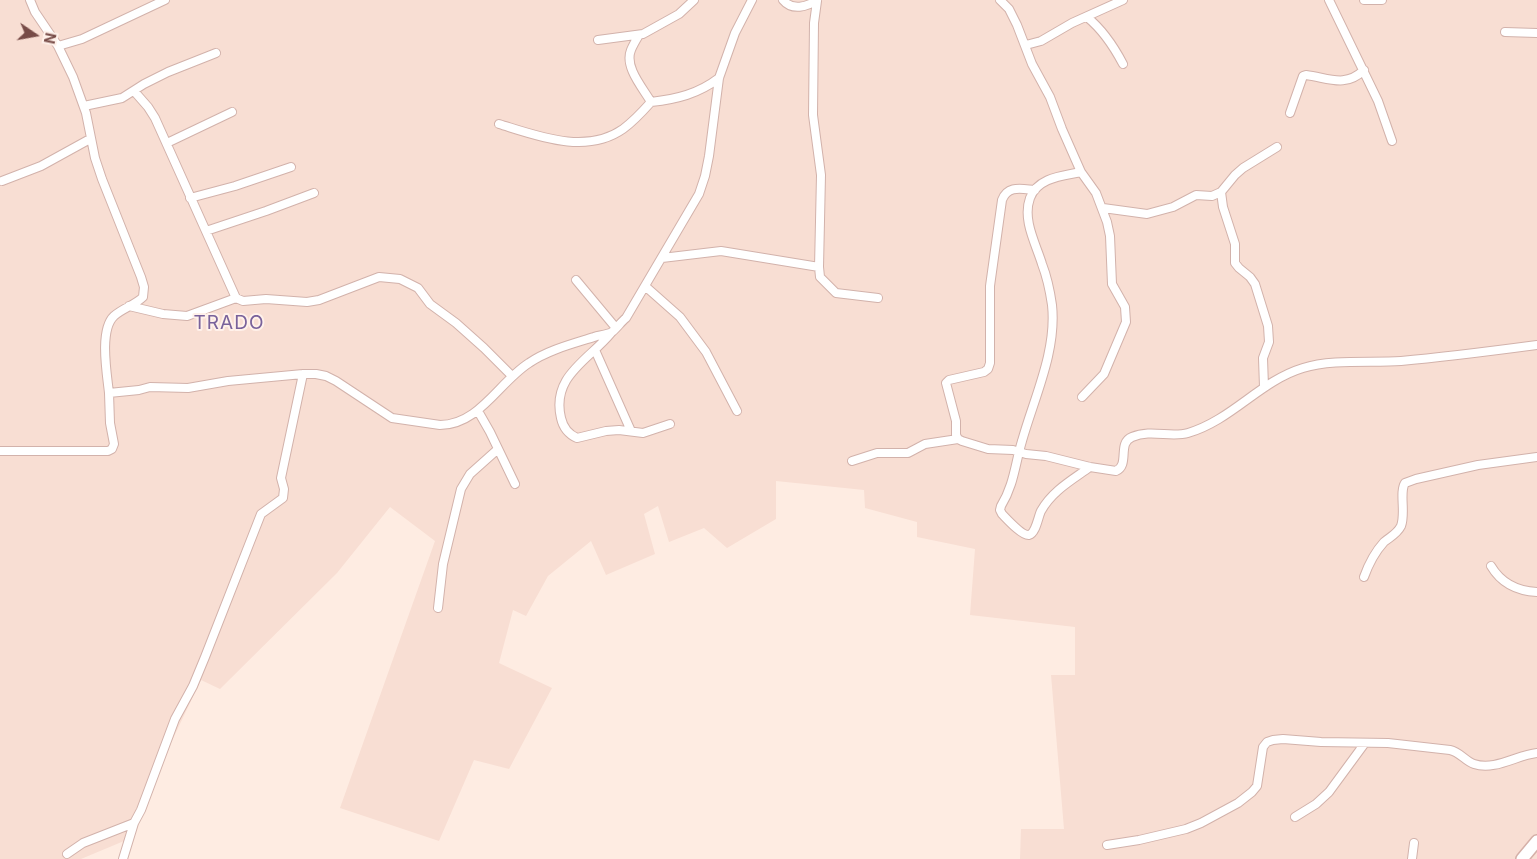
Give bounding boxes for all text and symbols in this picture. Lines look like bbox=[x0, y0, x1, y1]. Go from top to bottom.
north arrow bbox=[10, 10, 60, 60]
text: N bbox=[41, 31, 60, 45]
district label: TRADO bbox=[193, 312, 265, 334]

